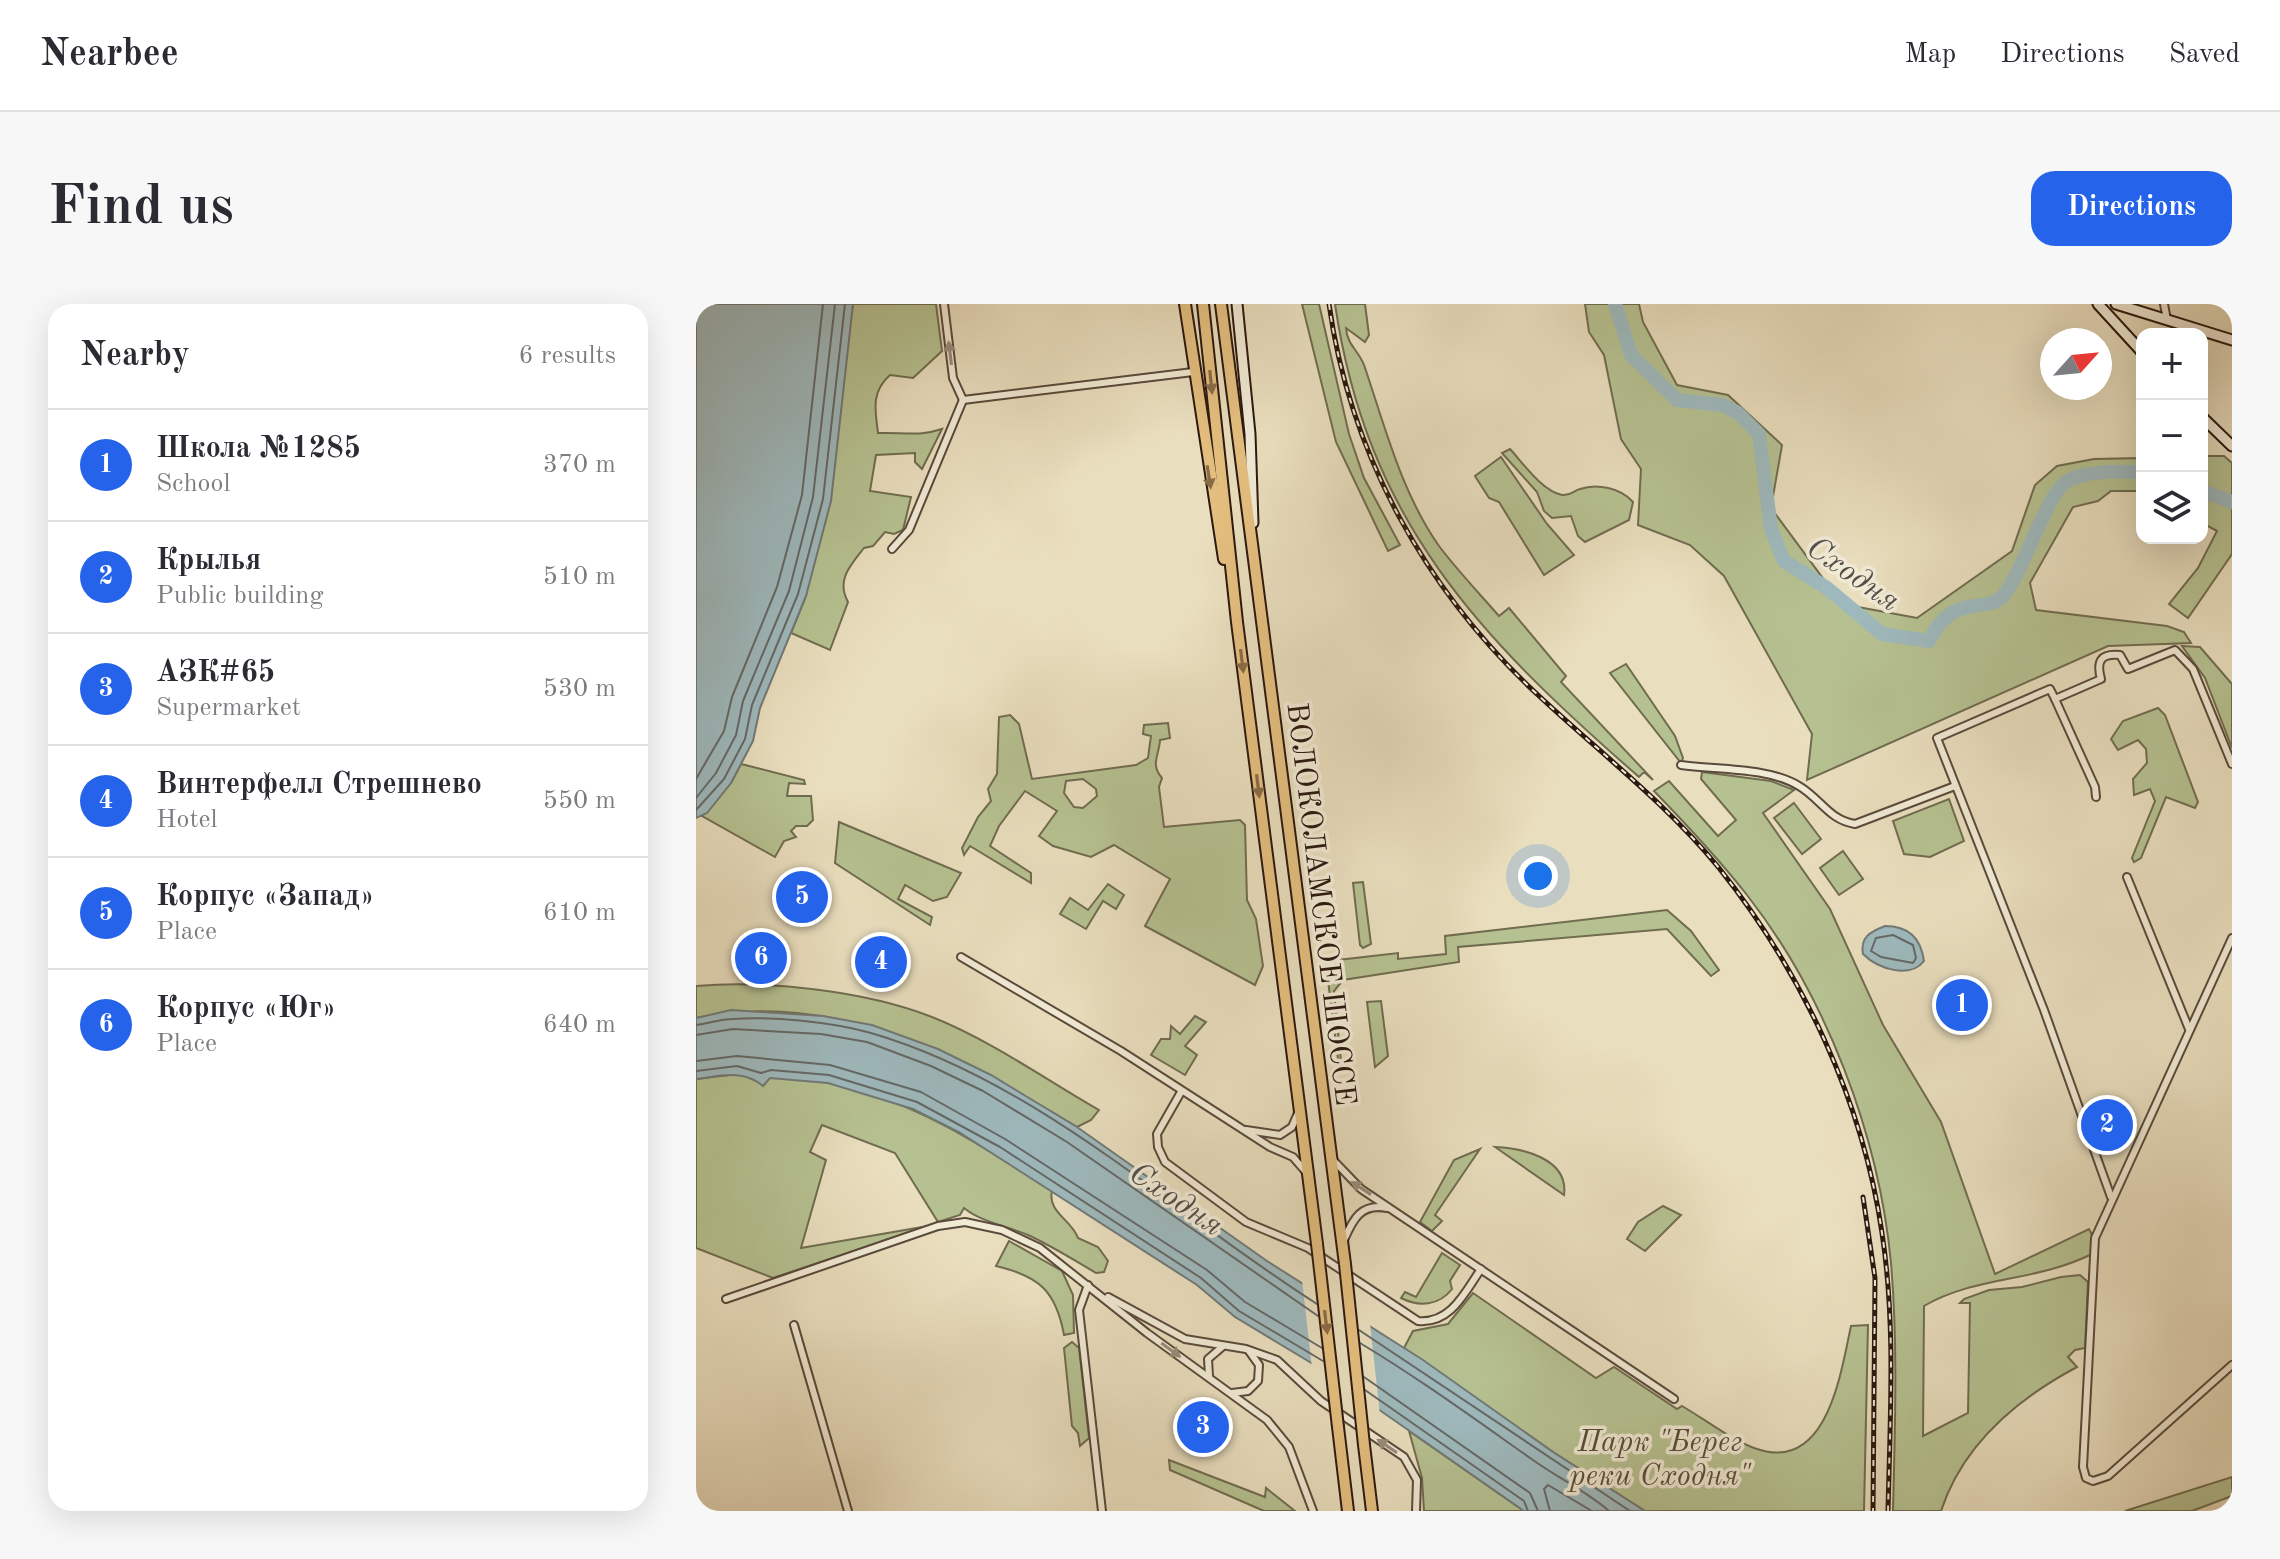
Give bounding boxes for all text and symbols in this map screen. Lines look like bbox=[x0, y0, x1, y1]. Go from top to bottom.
text: Nearbee bbox=[40, 36, 179, 74]
text: Map bbox=[1904, 41, 1956, 69]
text: Directions bbox=[2000, 41, 2125, 69]
text: Saved bbox=[2169, 41, 2240, 69]
button: Directions bbox=[2031, 171, 2232, 246]
text: Find us bbox=[48, 180, 234, 236]
north arrow bbox=[2040, 328, 2112, 400]
map controls bbox=[2136, 328, 2208, 544]
button: + bbox=[2136, 328, 2208, 400]
text: Nearby bbox=[80, 339, 190, 373]
one-way arrow bbox=[943, 340, 956, 365]
text: 6 results bbox=[518, 343, 616, 369]
one-way arrow bbox=[1205, 369, 1218, 394]
button: − bbox=[2136, 400, 2208, 472]
text: Школа №1285 bbox=[156, 434, 361, 464]
text: 1 bbox=[98, 452, 114, 478]
text: 370 m bbox=[543, 452, 616, 478]
one-way arrow bbox=[1203, 465, 1216, 490]
text: School bbox=[156, 471, 230, 497]
button: layers bbox=[2136, 472, 2208, 544]
water label: Сходня bbox=[1800, 532, 1905, 619]
text: Крылья bbox=[156, 546, 261, 576]
text: 2 bbox=[98, 564, 114, 590]
text: 510 m bbox=[543, 564, 616, 590]
text: Public building bbox=[156, 583, 323, 609]
one-way arrow bbox=[1236, 649, 1249, 674]
text: АЗК#65 bbox=[156, 658, 275, 688]
text: 3 bbox=[98, 676, 114, 702]
text: 530 m bbox=[543, 676, 616, 702]
text: Supermarket bbox=[156, 695, 301, 721]
street label: ВОЛОКОЛАМСКОЕ ШОССЕ bbox=[1280, 701, 1360, 1107]
text: Винтерфелл Стрешнево bbox=[156, 770, 482, 800]
one-way arrow bbox=[1252, 774, 1265, 799]
text: 4 bbox=[98, 788, 114, 814]
text: 550 m bbox=[543, 788, 616, 814]
text: Hotel bbox=[156, 807, 217, 833]
your location bbox=[1518, 856, 1558, 896]
pin: 5 bbox=[776, 867, 828, 927]
text: Корпус «Запад» bbox=[156, 882, 374, 912]
text: 5 bbox=[98, 900, 114, 926]
text: 610 m bbox=[543, 900, 616, 926]
text: Place bbox=[156, 919, 217, 945]
pin: 6 bbox=[735, 928, 787, 988]
pin: 4 bbox=[855, 932, 907, 992]
pin: 1 bbox=[1936, 975, 1988, 1035]
text: Корпус «Юг» bbox=[156, 994, 336, 1024]
text: 6 bbox=[98, 1012, 114, 1038]
text: 640 m bbox=[543, 1012, 616, 1038]
text: Place bbox=[156, 1031, 217, 1057]
pin: 2 bbox=[2081, 1095, 2133, 1155]
water label: Сходня bbox=[1123, 1158, 1228, 1243]
one-way arrow bbox=[1350, 1182, 1372, 1196]
one-way arrow bbox=[1320, 1310, 1333, 1335]
one-way arrow bbox=[1161, 1342, 1181, 1358]
pin: 3 bbox=[1177, 1397, 1229, 1457]
park label: Парк "Берег реки Сходня" bbox=[1566, 1428, 1752, 1492]
one-way arrow bbox=[1377, 1438, 1398, 1453]

